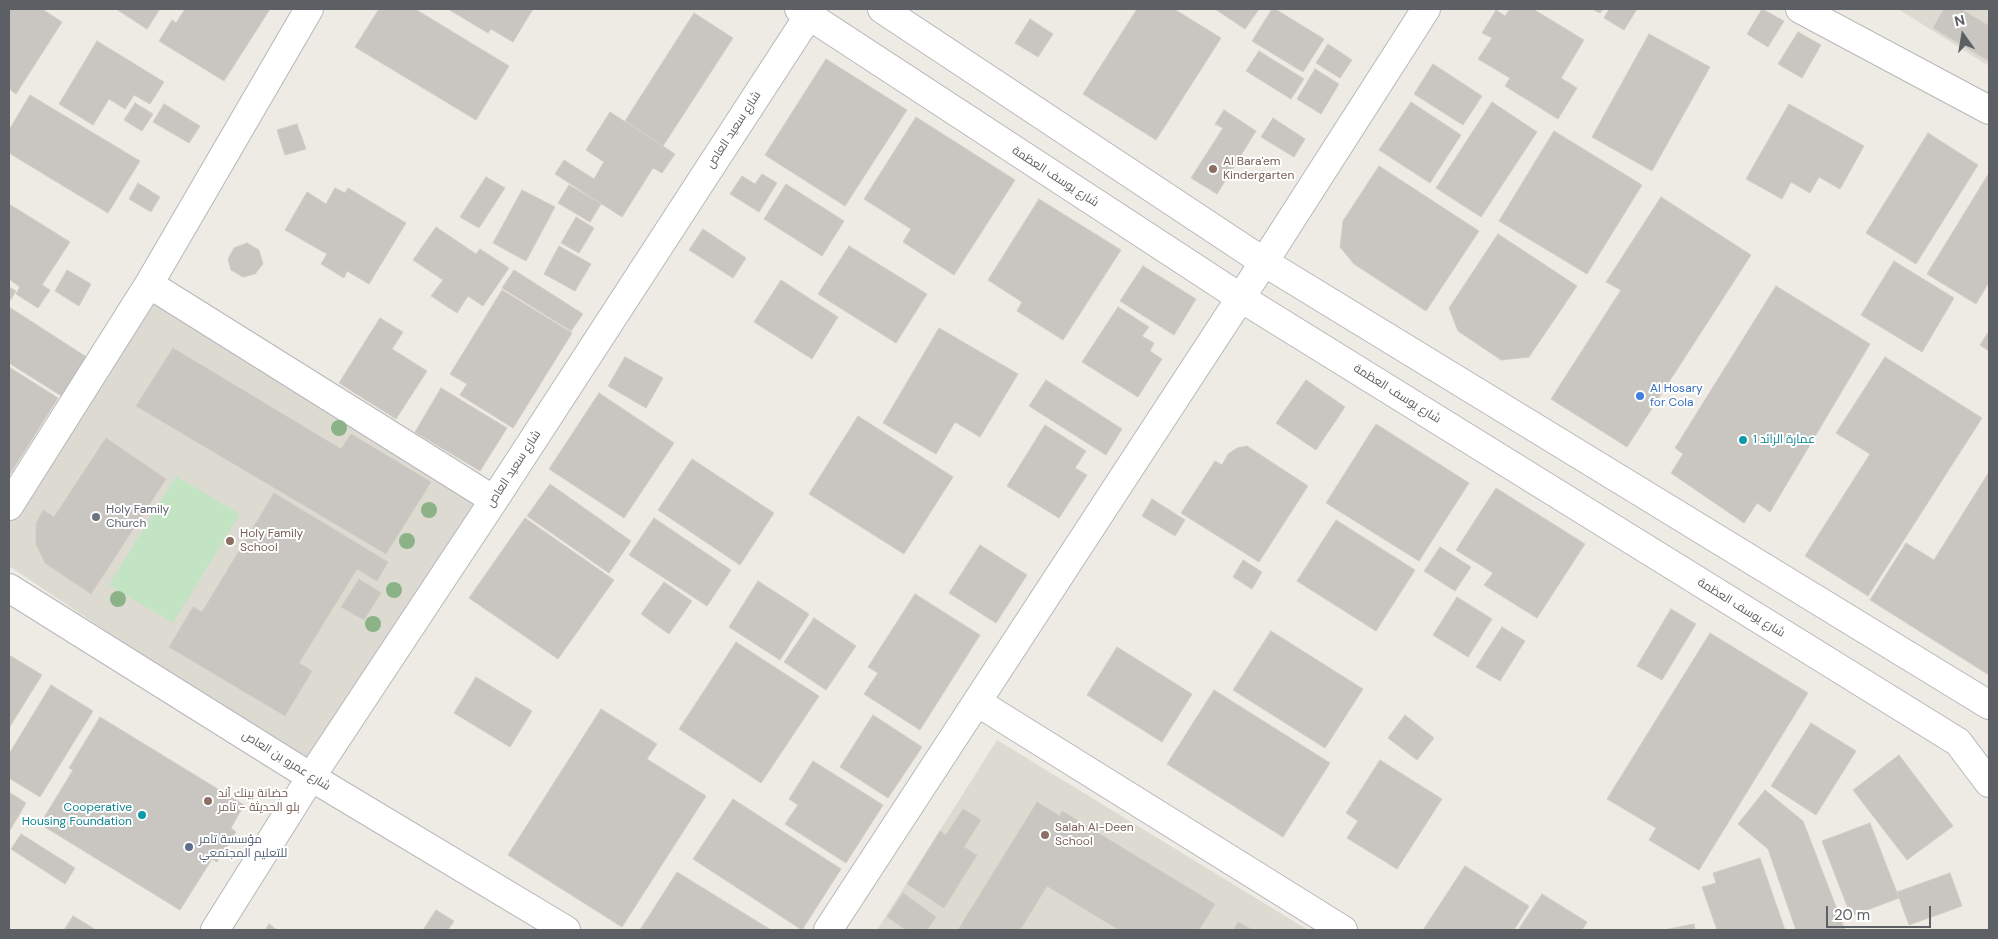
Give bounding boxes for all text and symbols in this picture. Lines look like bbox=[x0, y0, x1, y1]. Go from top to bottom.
north arrow bbox=[1938, 10, 1988, 60]
text: N bbox=[1953, 10, 1967, 30]
street label: شارع سعيد العاص bbox=[704, 89, 764, 171]
street label: شارع يوسف العظمة bbox=[1009, 144, 1101, 210]
place label: Al Bara'em Kindergarten bbox=[1223, 155, 1294, 183]
marker: Al Bara'em Kindergarten bbox=[1207, 163, 1219, 175]
street label: شارع يوسف العظمة bbox=[1351, 361, 1443, 427]
place label: Al Hosary for Cola bbox=[1650, 382, 1703, 410]
marker: Al Hosary for Cola bbox=[1634, 390, 1646, 402]
street label: شارع سعيد العاص bbox=[484, 428, 544, 510]
place label: عمارة الرائد 1 bbox=[1753, 433, 1815, 447]
marker: عمارة الرائد 1 bbox=[1737, 434, 1749, 446]
place label: Holy Family Church bbox=[106, 503, 169, 531]
marker: Holy Family Church bbox=[90, 511, 102, 523]
place label: Holy Family School bbox=[240, 527, 303, 555]
marker: Holy Family School bbox=[224, 535, 236, 547]
street label: شارع يوسف العظمة bbox=[1695, 575, 1787, 641]
street label: شارع عمرو بن العاص bbox=[239, 728, 333, 794]
place label: حضانة بينك آند بلو الحديثة - تامر bbox=[218, 787, 300, 815]
marker: حضانة بينك آند بلو الحديثة - تامر bbox=[202, 795, 214, 807]
place label: Cooperative Housing Foundation bbox=[22, 801, 132, 829]
marker: Cooperative Housing Foundation bbox=[136, 809, 148, 821]
place label: Salah Al-Deen School bbox=[1055, 821, 1134, 849]
marker: Salah Al-Deen School bbox=[1039, 829, 1051, 841]
place label: مؤسسة تامر للتعليم المجتمعي bbox=[199, 833, 287, 861]
marker: مؤسسة تامر للتعليم المجتمعي bbox=[183, 841, 195, 853]
scale bar bbox=[1828, 896, 1933, 928]
text: 20 m bbox=[1834, 905, 1870, 925]

